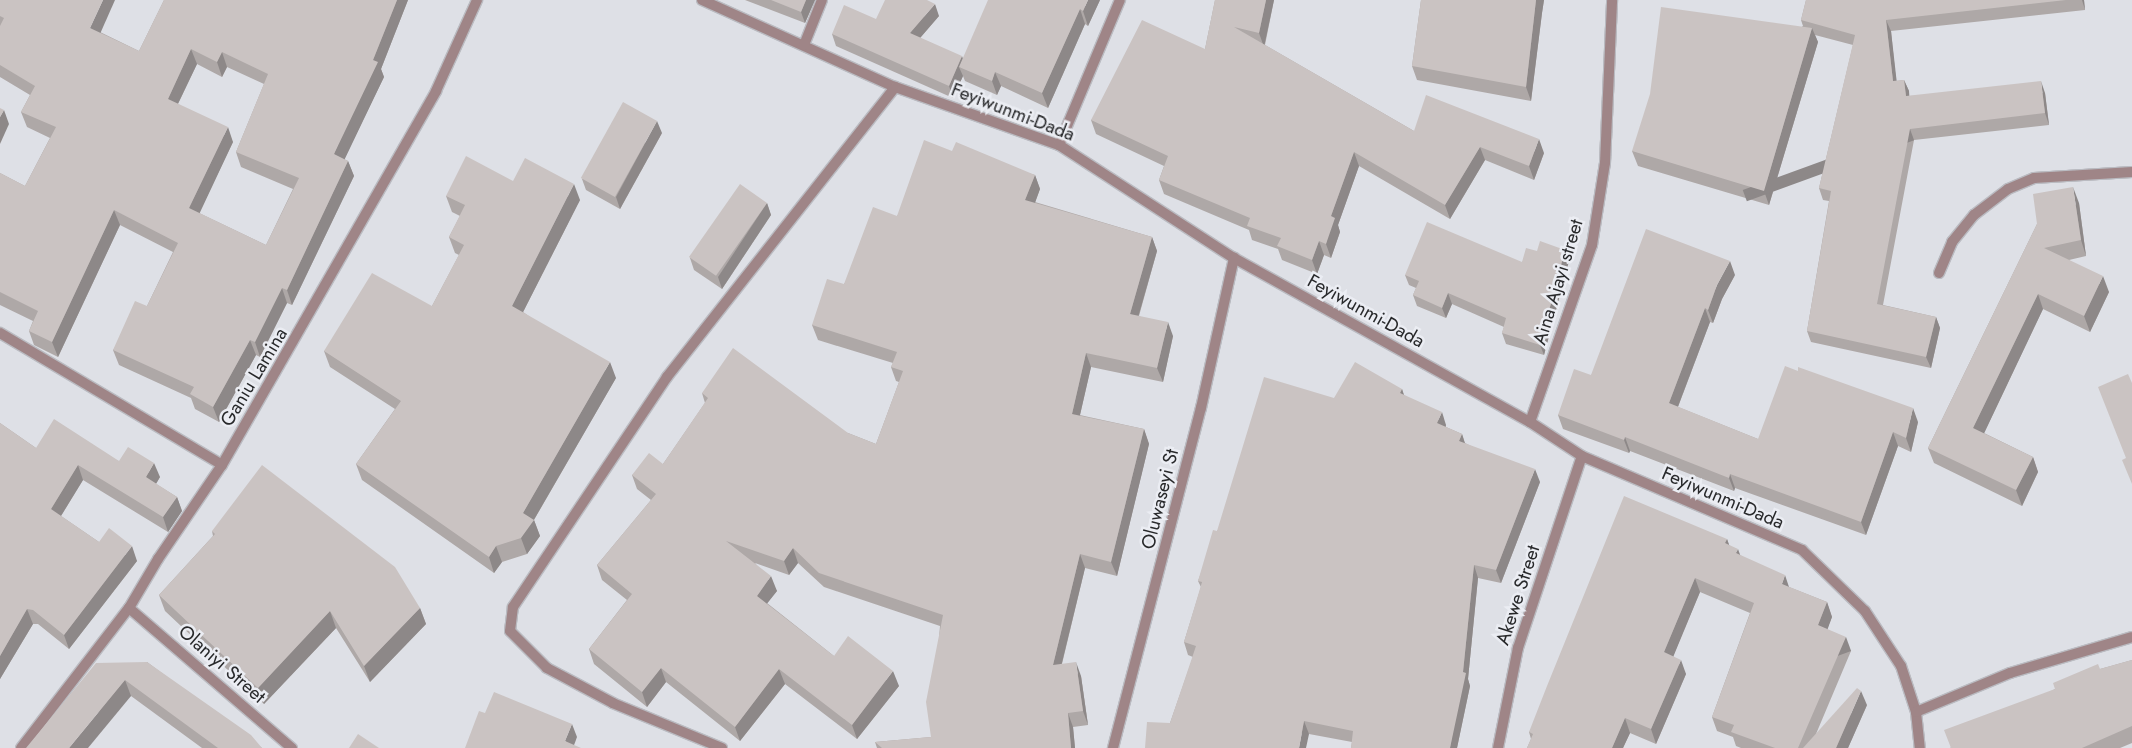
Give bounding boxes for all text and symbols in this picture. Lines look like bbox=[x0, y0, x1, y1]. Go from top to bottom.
street label: Feyiwunmi-Dada bbox=[948, 78, 1078, 146]
street label: Aina Ajayi street bbox=[1528, 216, 1588, 348]
street label: Feyiwunmi-Dada bbox=[1303, 269, 1429, 353]
street label: Ganiu Lamina bbox=[216, 324, 292, 430]
street label: Oluwaseyi St bbox=[1137, 446, 1183, 552]
street label: Feyiwunmi-Dada bbox=[1659, 462, 1787, 534]
street label: Akewe Street bbox=[1491, 542, 1545, 648]
street label: Olaniyi Street bbox=[174, 620, 270, 708]

